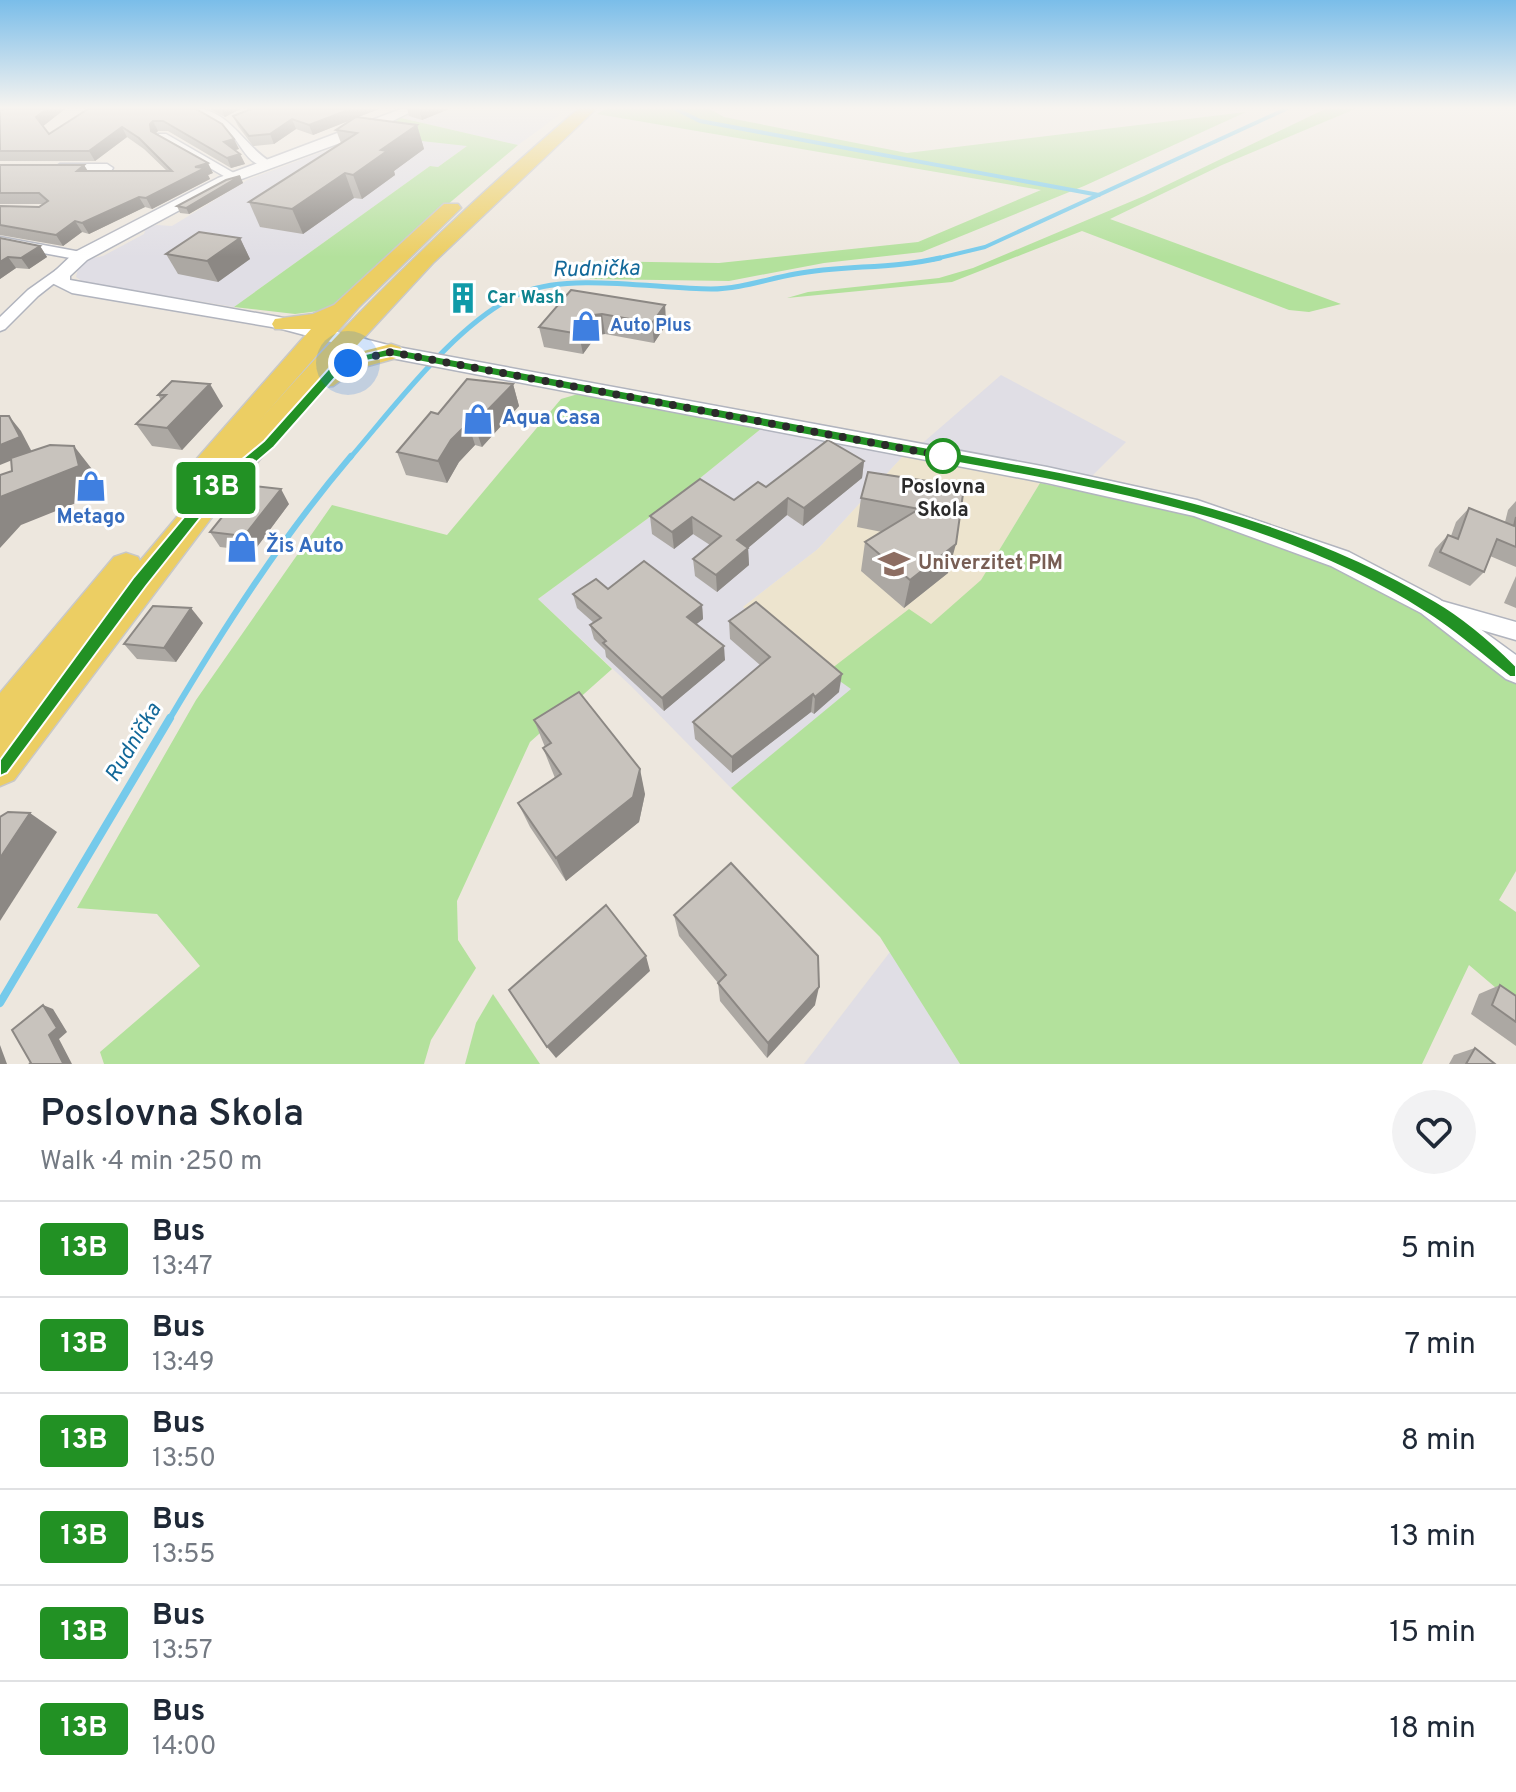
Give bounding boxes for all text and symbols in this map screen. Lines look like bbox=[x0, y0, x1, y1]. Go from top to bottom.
water label: Rudnička bbox=[552, 256, 641, 284]
building icon: Car Wash bbox=[446, 281, 480, 315]
place label: Car Wash bbox=[487, 287, 565, 310]
shop icon: Auto Plus bbox=[569, 309, 603, 343]
place label: Auto Plus bbox=[610, 315, 692, 338]
your location bbox=[328, 343, 368, 383]
shop icon: Aqua Casa bbox=[461, 402, 495, 436]
place label: Aqua Casa bbox=[502, 406, 600, 432]
marker: Poslovna Skola bbox=[926, 439, 960, 473]
line badge: 13B bbox=[170, 462, 262, 514]
shop icon: Metago bbox=[74, 469, 108, 503]
text: 13B bbox=[192, 470, 240, 506]
place label: Poslovna Skola bbox=[901, 475, 985, 524]
place label: Metago bbox=[57, 505, 125, 531]
shop icon: Žis Auto bbox=[225, 530, 259, 564]
place label: Žis Auto bbox=[266, 532, 344, 560]
school or university icon: Univerzitet PIM bbox=[877, 547, 911, 581]
place label: Univerzitet PIM bbox=[918, 551, 1063, 577]
water label: Rudnička bbox=[100, 698, 168, 787]
button: heart bbox=[1392, 1090, 1476, 1174]
text: Poslovna Skola bbox=[40, 1091, 304, 1140]
text: Walk · 4 min · 250 m bbox=[40, 1146, 262, 1179]
text: Bus bbox=[152, 1214, 205, 1251]
text: 13B bbox=[60, 1231, 108, 1267]
text: 5 min bbox=[1400, 1231, 1476, 1268]
text: 13:47 bbox=[152, 1251, 213, 1284]
text: Bus bbox=[152, 1310, 205, 1347]
text: 13B bbox=[60, 1327, 108, 1363]
text: 7 min bbox=[1405, 1327, 1476, 1364]
text: 13:49 bbox=[152, 1347, 214, 1380]
text: Bus bbox=[152, 1406, 205, 1443]
text: 13B bbox=[60, 1423, 108, 1459]
text: 8 min bbox=[1401, 1423, 1476, 1460]
text: 13:50 bbox=[152, 1443, 216, 1476]
text: Bus bbox=[152, 1502, 205, 1539]
text: 13B bbox=[60, 1519, 108, 1555]
text: 13 min bbox=[1390, 1519, 1476, 1556]
text: 13:55 bbox=[152, 1539, 216, 1572]
text: Bus bbox=[152, 1598, 205, 1635]
text: 13B bbox=[60, 1615, 108, 1651]
text: 15 min bbox=[1389, 1615, 1476, 1652]
text: 13:57 bbox=[152, 1635, 213, 1668]
text: Bus bbox=[152, 1694, 205, 1731]
text: 13B bbox=[60, 1711, 108, 1747]
text: 18 min bbox=[1390, 1711, 1476, 1748]
text: 14:00 bbox=[152, 1731, 216, 1764]

